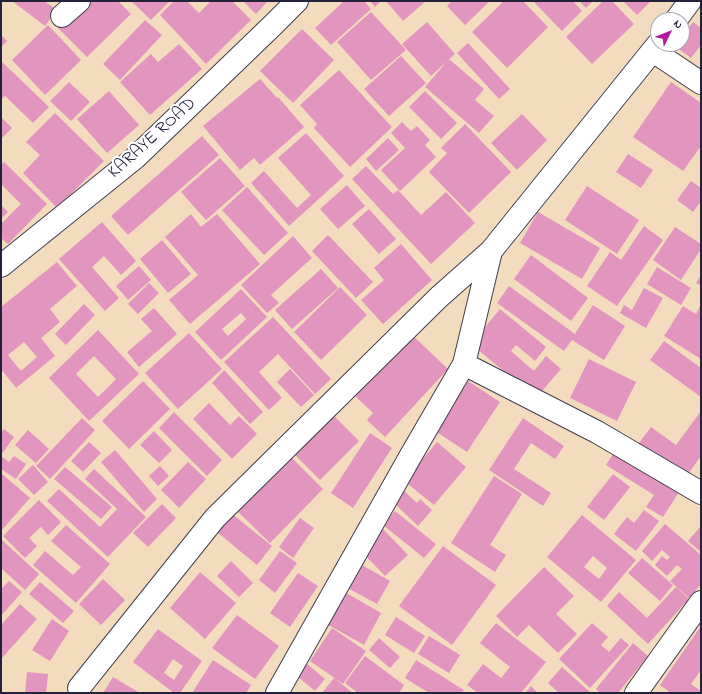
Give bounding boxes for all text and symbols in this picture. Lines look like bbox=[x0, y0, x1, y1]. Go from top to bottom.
north arrow bbox=[650, 12, 690, 52]
text: N bbox=[670, 16, 686, 33]
street label: KARAYE ROAD bbox=[105, 94, 201, 184]

